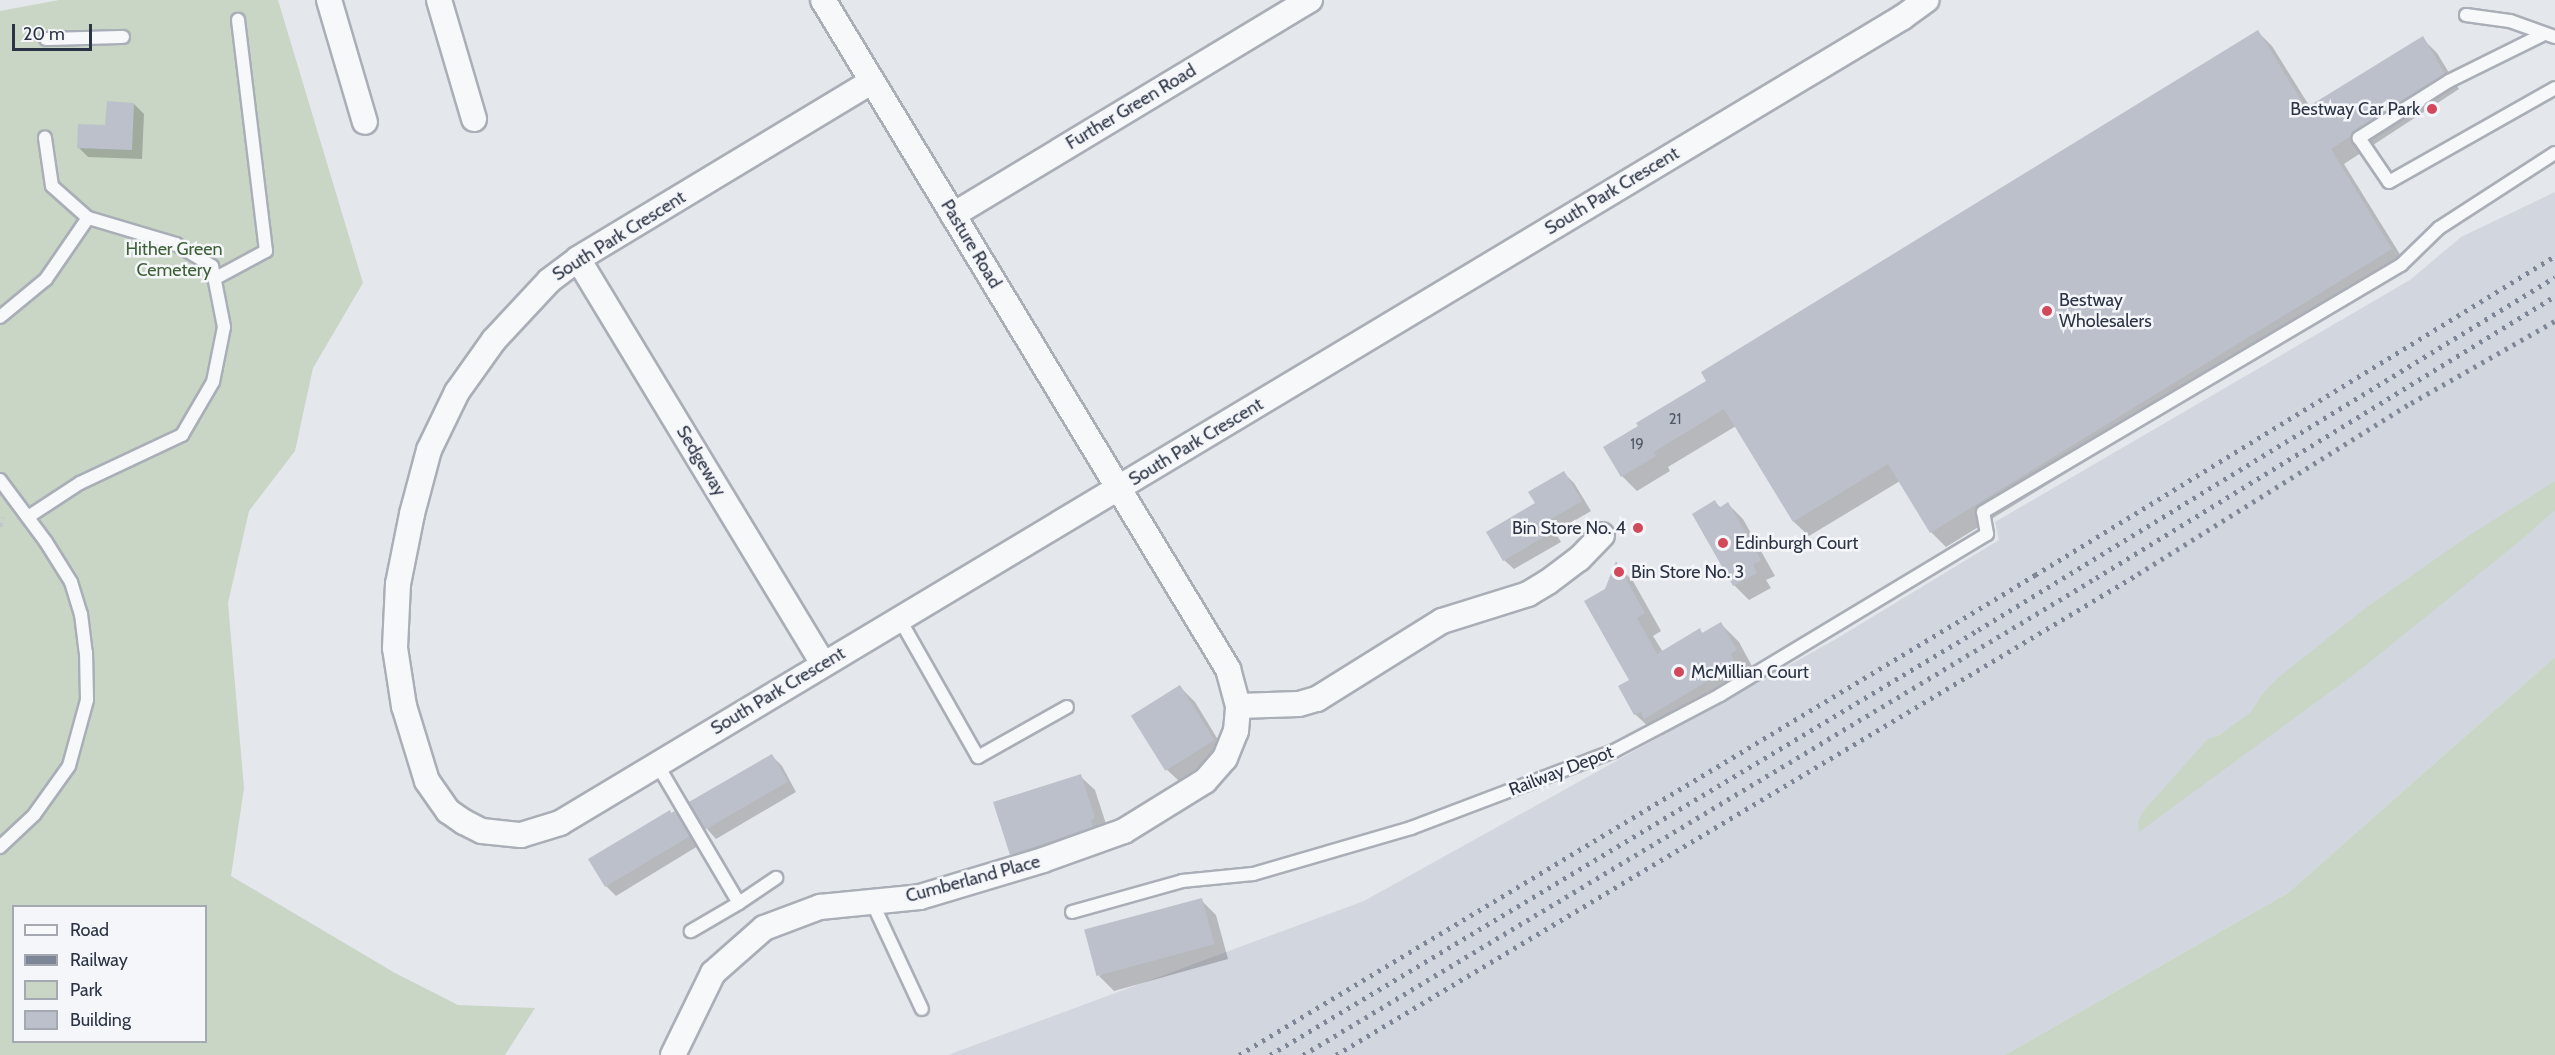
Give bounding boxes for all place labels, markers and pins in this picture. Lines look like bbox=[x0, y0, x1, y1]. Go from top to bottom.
place label: Bestway Car Park bbox=[2290, 98, 2420, 120]
marker: Bestway Car Park bbox=[2425, 102, 2439, 116]
place label: Bestway Wholesalers bbox=[2059, 290, 2152, 332]
marker: Bestway Wholesalers bbox=[2040, 304, 2054, 318]
place label: Bin Store No. 4 bbox=[1512, 517, 1626, 539]
marker: Bin Store No. 4 bbox=[1631, 521, 1645, 535]
place label: Edinburgh Court bbox=[1735, 532, 1858, 554]
marker: Edinburgh Court bbox=[1716, 536, 1730, 550]
place label: Bin Store No. 3 bbox=[1631, 561, 1744, 583]
marker: Bin Store No. 3 bbox=[1612, 565, 1626, 579]
place label: McMillian Court bbox=[1691, 661, 1809, 683]
marker: McMillian Court bbox=[1672, 665, 1686, 679]

